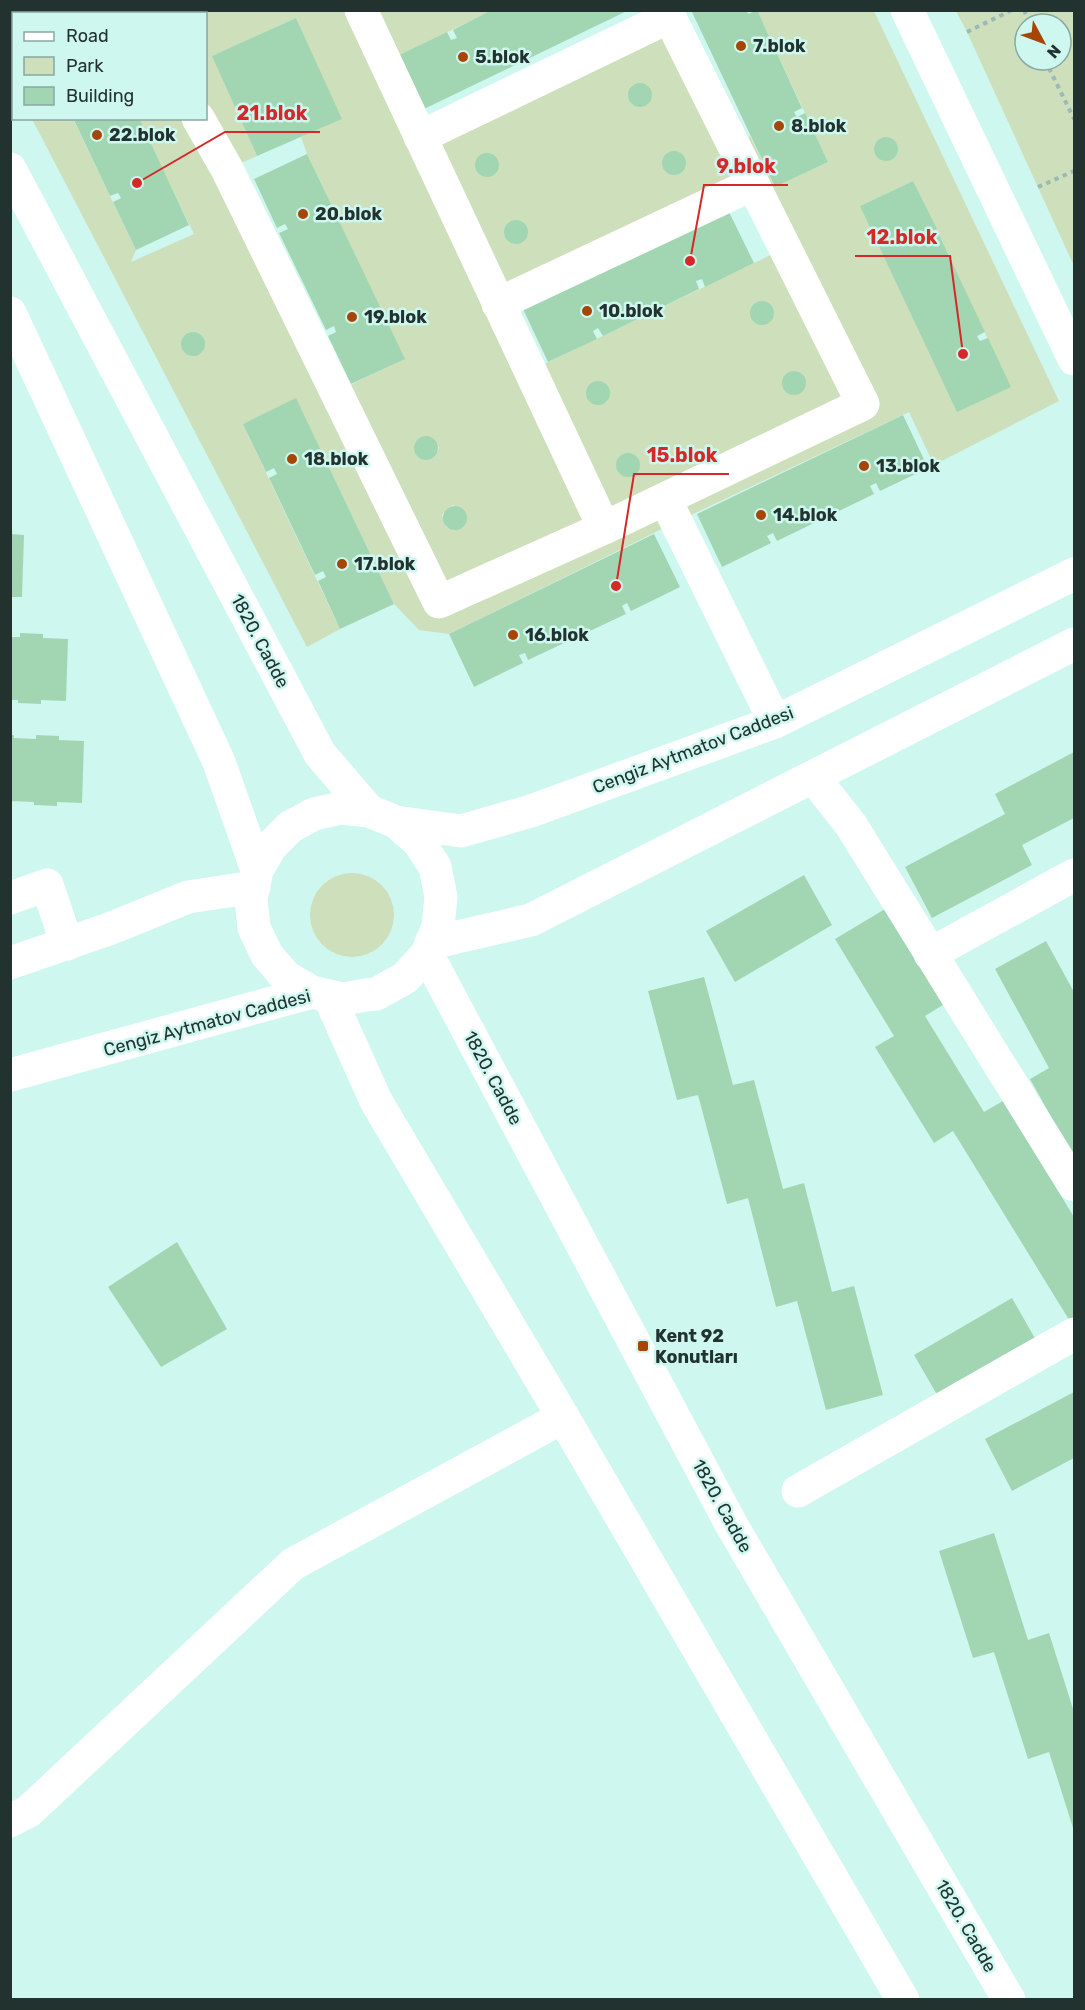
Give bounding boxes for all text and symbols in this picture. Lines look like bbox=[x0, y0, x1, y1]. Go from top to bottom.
legend bbox=[12, 12, 207, 120]
north arrow bbox=[1013, 12, 1073, 72]
text: Road bbox=[66, 25, 109, 47]
place label: 7.blok bbox=[753, 35, 806, 57]
marker: 7.blok bbox=[734, 39, 748, 53]
text: N bbox=[1043, 41, 1065, 62]
place label: 5.blok bbox=[475, 46, 530, 68]
marker: 5.blok bbox=[456, 50, 470, 64]
text: Park bbox=[66, 55, 104, 77]
text: Building bbox=[66, 85, 134, 107]
callout: 21.blok bbox=[225, 94, 320, 132]
text: 21.blok bbox=[237, 101, 308, 125]
place label: 8.blok bbox=[791, 115, 847, 137]
marker: 8.blok bbox=[772, 119, 786, 133]
place label: 22.blok bbox=[109, 124, 176, 146]
marker: 22.blok bbox=[90, 128, 104, 142]
callout: 9.blok bbox=[704, 147, 788, 185]
text: 9.blok bbox=[716, 154, 776, 178]
place label: 20.blok bbox=[315, 203, 382, 225]
marker: 20.blok bbox=[296, 207, 310, 221]
callout: 12.blok bbox=[855, 218, 950, 256]
text: 12.blok bbox=[867, 225, 938, 249]
place label: 10.blok bbox=[599, 300, 664, 322]
marker: 10.blok bbox=[580, 304, 594, 318]
place label: 19.blok bbox=[364, 306, 427, 328]
marker: 19.blok bbox=[345, 310, 359, 324]
callout: 15.blok bbox=[634, 436, 729, 474]
text: 15.blok bbox=[647, 443, 718, 467]
place label: 18.blok bbox=[304, 448, 369, 470]
marker: 18.blok bbox=[285, 452, 299, 466]
place label: 13.blok bbox=[876, 455, 940, 477]
marker: 13.blok bbox=[857, 459, 871, 473]
place label: 14.blok bbox=[773, 504, 838, 526]
marker: 14.blok bbox=[754, 508, 768, 522]
place label: 17.blok bbox=[354, 553, 416, 575]
marker: 17.blok bbox=[335, 557, 349, 571]
street label: 1820. Cadde bbox=[226, 590, 294, 692]
place label: 16.blok bbox=[525, 624, 589, 646]
marker: 16.blok bbox=[506, 628, 520, 642]
street label: Cengiz Aytmatov Caddesi bbox=[589, 701, 797, 799]
street label: Cengiz Aytmatov Caddesi bbox=[101, 985, 313, 1061]
street label: 1820. Cadde bbox=[459, 1027, 527, 1129]
place label: Kent 92 Konutları bbox=[655, 1325, 738, 1368]
marker: Kent 92 Konutları bbox=[636, 1339, 650, 1353]
street label: 1820. Cadde bbox=[687, 1456, 757, 1556]
street label: 1820. Cadde bbox=[931, 1876, 1001, 1976]

